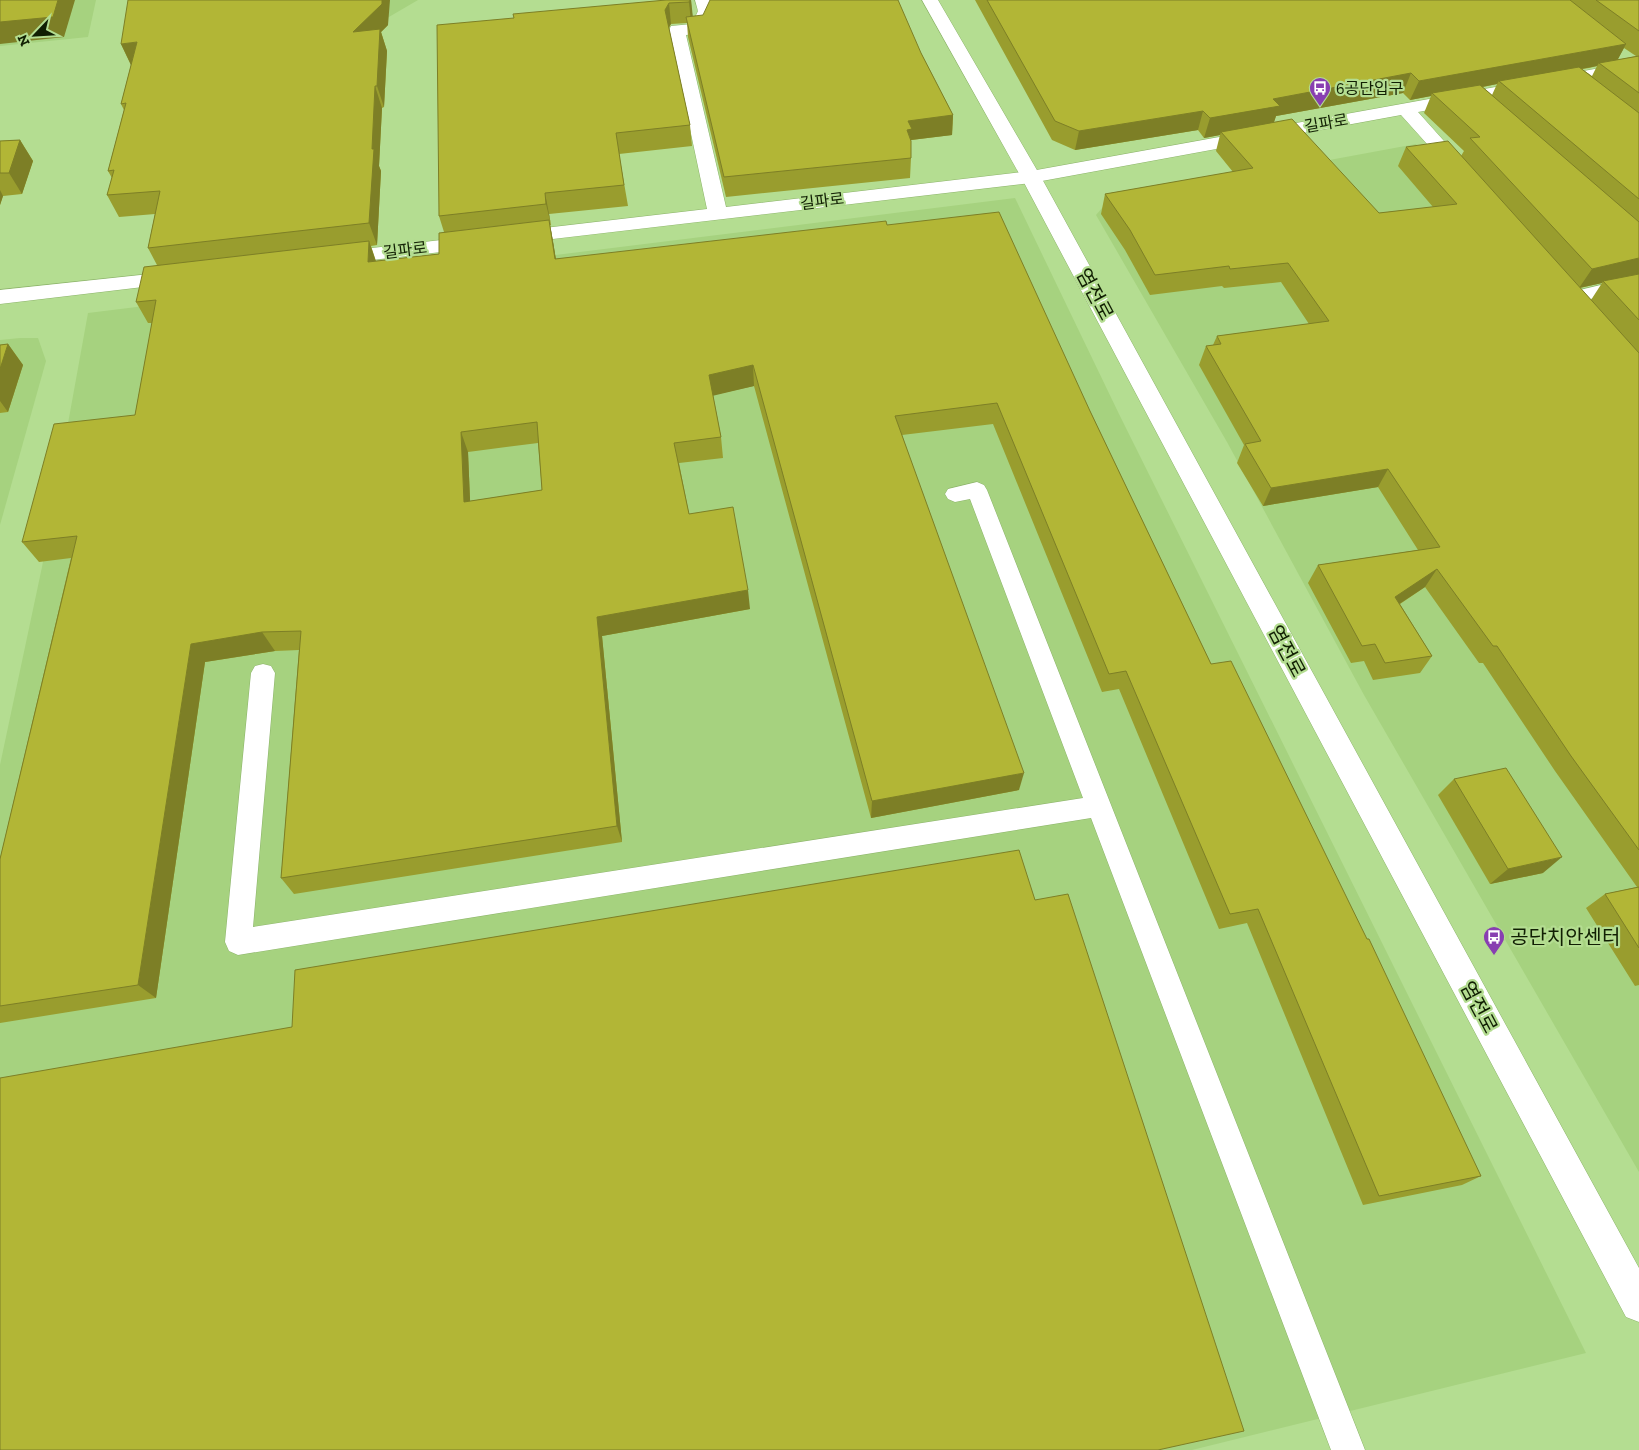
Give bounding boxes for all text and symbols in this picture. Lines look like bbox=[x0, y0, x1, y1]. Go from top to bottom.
north arrow bbox=[10, 10, 60, 60]
text: N bbox=[14, 32, 34, 49]
bus stop icon: 6공단입구 bbox=[1308, 76, 1332, 107]
place label: 6공단입구 bbox=[1336, 79, 1403, 98]
street label: 길파로 bbox=[1303, 110, 1350, 136]
street label: 길파로 bbox=[799, 189, 845, 213]
street label: 길파로 bbox=[382, 238, 428, 262]
street label: 염전로 bbox=[1071, 264, 1119, 324]
street label: 염전로 bbox=[1263, 621, 1311, 681]
bus stop icon: 공단치안센터 bbox=[1482, 925, 1506, 956]
place label: 공단치안센터 bbox=[1510, 925, 1620, 949]
street label: 염전로 bbox=[1455, 977, 1503, 1037]

